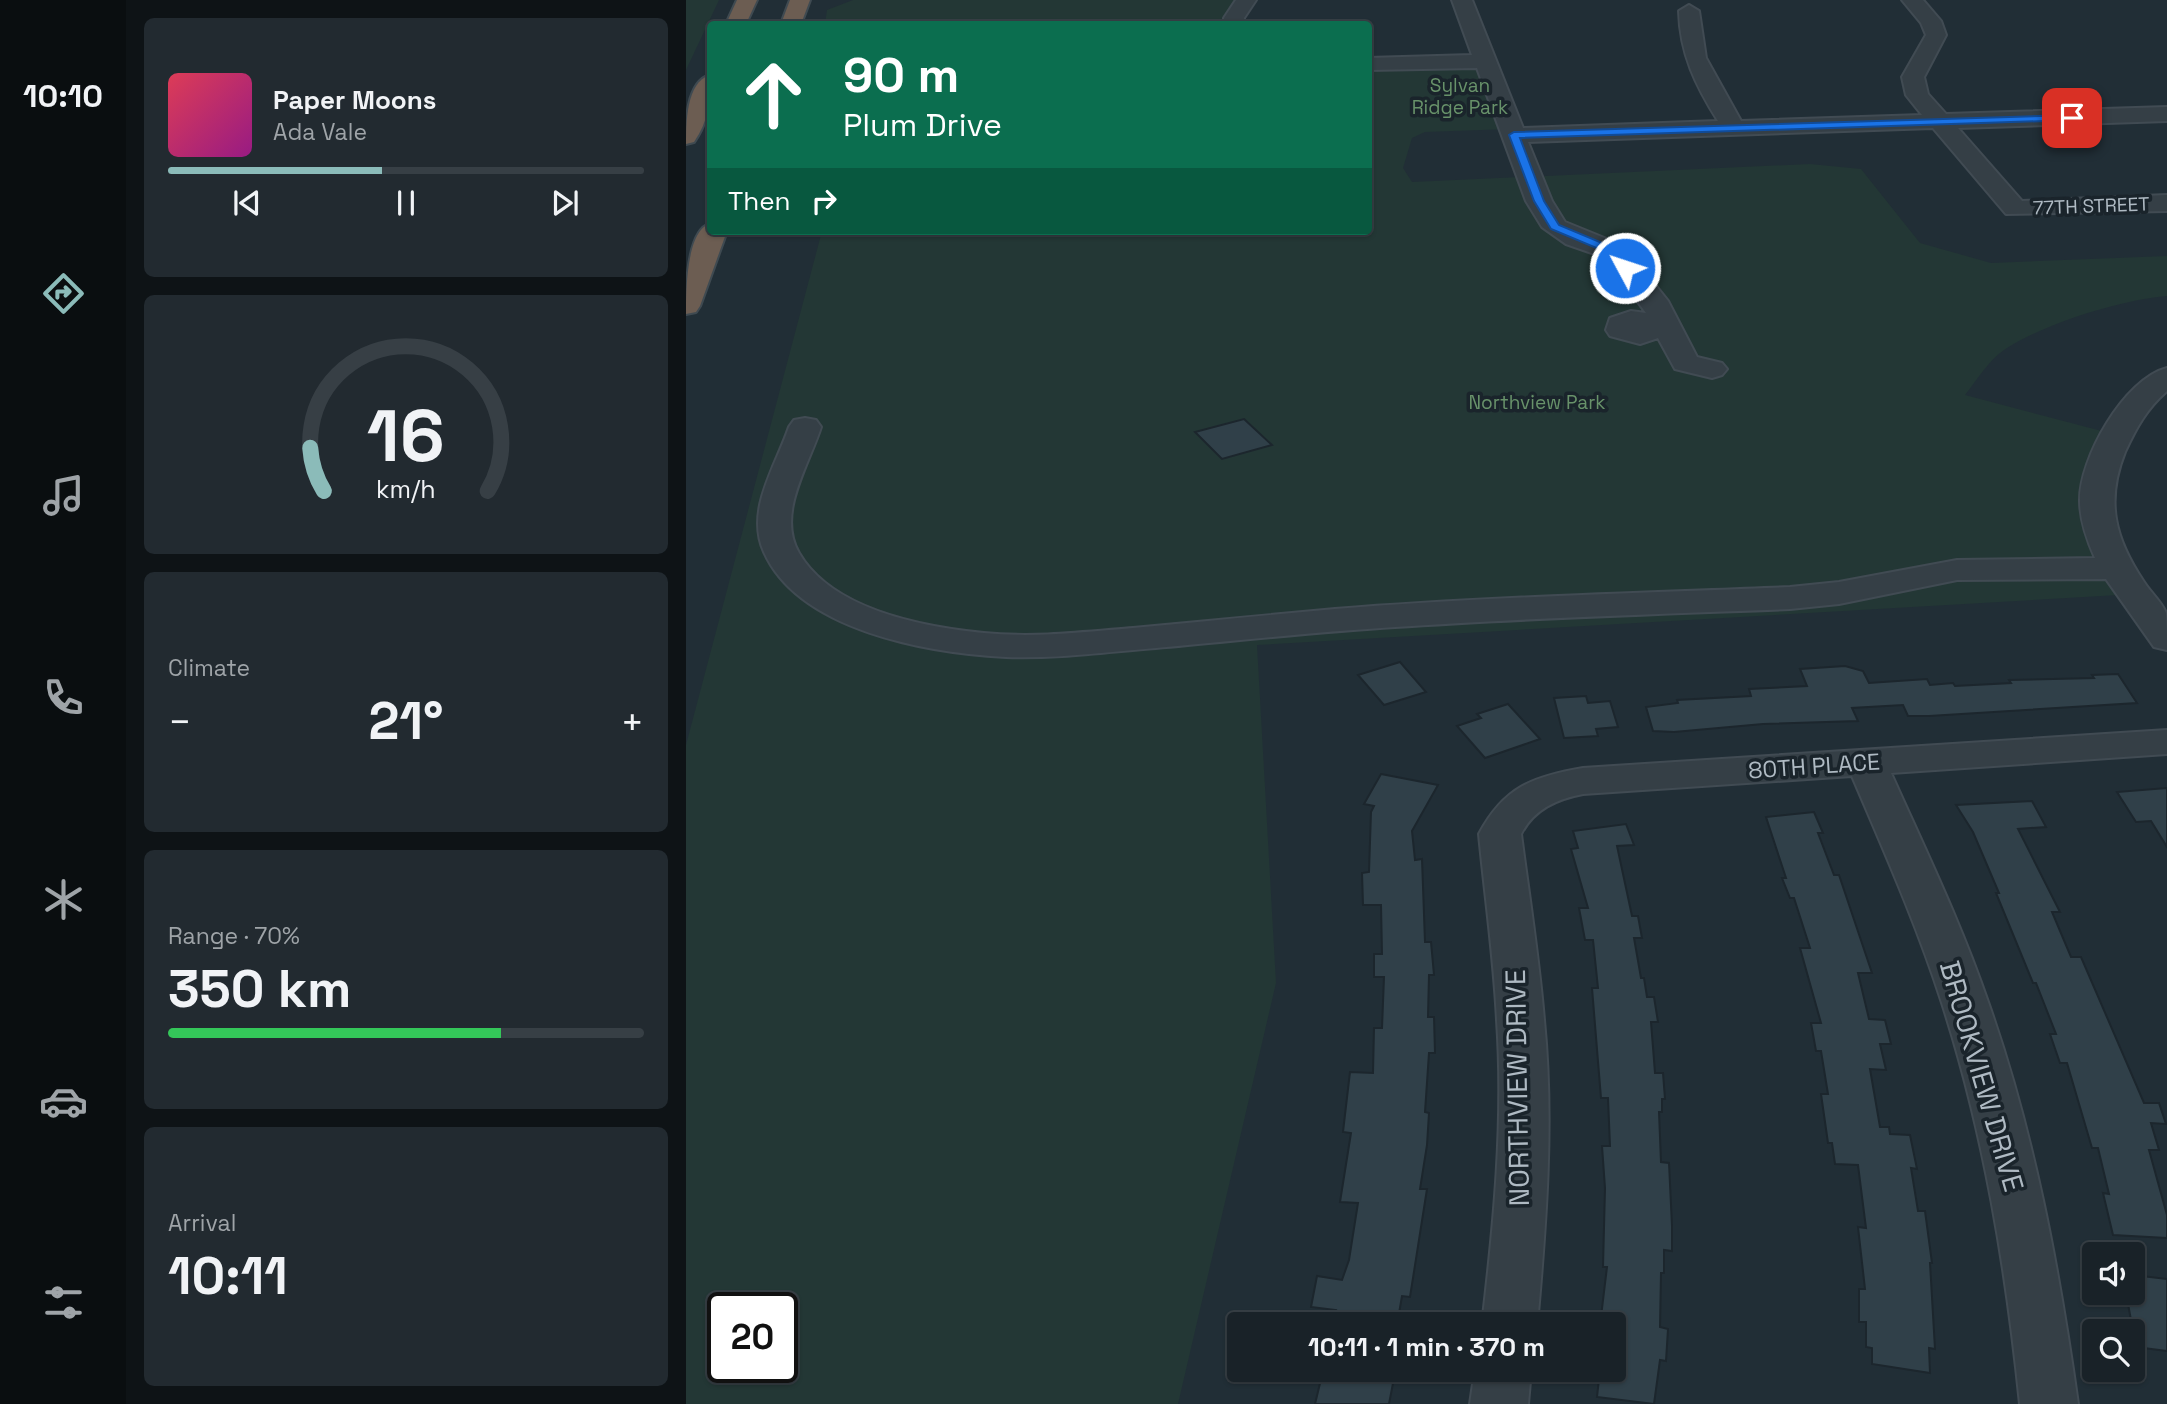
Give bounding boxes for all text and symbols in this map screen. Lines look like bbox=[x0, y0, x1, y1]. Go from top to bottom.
text: 90 m bbox=[843, 44, 959, 106]
icon: ahead bbox=[728, 49, 819, 140]
park label: Sylvan Ridge Park bbox=[1412, 73, 1508, 120]
text: 10:10 bbox=[23, 76, 103, 116]
text: Paper Moons bbox=[273, 83, 436, 117]
pin bbox=[2042, 88, 2102, 148]
icon: arrive bbox=[2053, 99, 2091, 137]
text: Plum Drive bbox=[843, 105, 1002, 145]
text: Ada Vale bbox=[273, 117, 367, 147]
icon: right bbox=[805, 182, 843, 220]
icon: previous bbox=[228, 184, 266, 222]
icon: pause bbox=[387, 184, 425, 222]
icon: next bbox=[546, 184, 584, 222]
text: Then bbox=[728, 184, 791, 218]
street label: 77TH STREET bbox=[2032, 191, 2150, 221]
position arrow bbox=[1588, 231, 1662, 305]
icon: directions bbox=[39, 269, 88, 318]
text: 16 bbox=[367, 389, 445, 482]
park label: Northview Park bbox=[1468, 390, 1606, 415]
icon: music bbox=[39, 471, 88, 520]
text: km/h bbox=[376, 473, 436, 505]
text: Climate bbox=[168, 653, 250, 683]
icon: phone bbox=[39, 673, 88, 722]
text: 21° bbox=[369, 688, 443, 754]
text: − bbox=[168, 698, 192, 746]
text: + bbox=[620, 698, 644, 746]
street label: 80TH PLACE bbox=[1747, 746, 1881, 786]
icon: climate bbox=[39, 875, 88, 924]
text: Range · 70% bbox=[168, 921, 300, 951]
text: 350 km bbox=[168, 956, 351, 1022]
street label: BROOKVIEW DRIVE bbox=[1932, 956, 2032, 1196]
street label: NORTHVIEW DRIVE bbox=[1497, 969, 1537, 1207]
icon: car bbox=[39, 1077, 88, 1126]
text: Arrival bbox=[168, 1208, 236, 1238]
map controls bbox=[2082, 1242, 2145, 1382]
button: sound bbox=[2082, 1242, 2145, 1305]
text: 10:11 bbox=[168, 1243, 288, 1309]
icon: filters bbox=[39, 1278, 88, 1327]
speed limit sign: 20 bbox=[707, 1292, 798, 1383]
button: search bbox=[2082, 1319, 2145, 1382]
text: 10:11 · 1 min · 370 m bbox=[1308, 1330, 1545, 1364]

